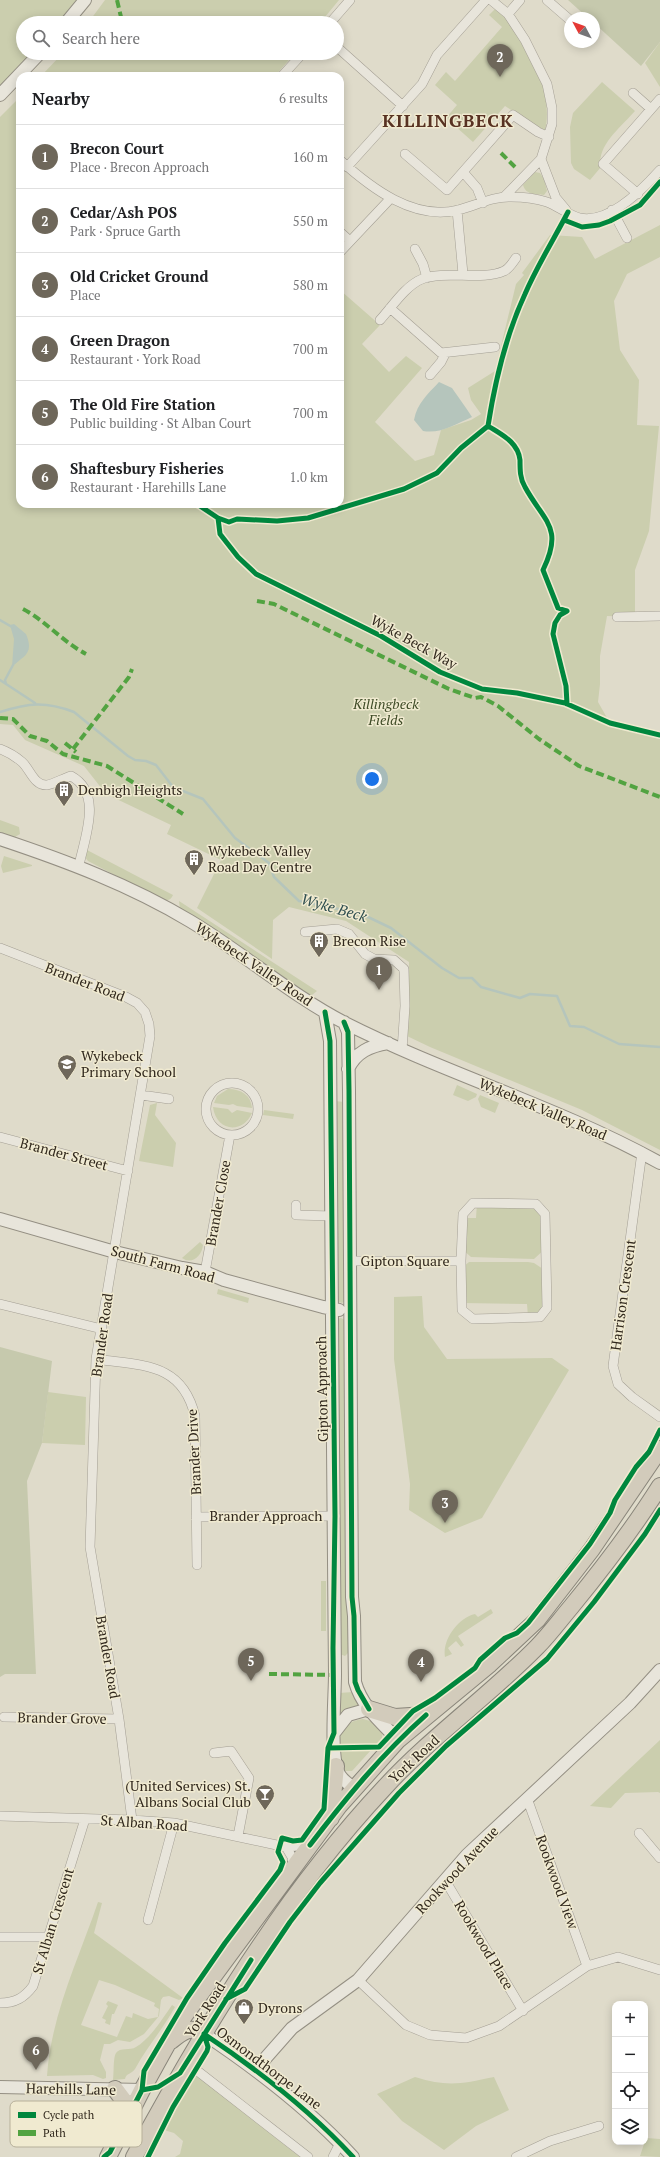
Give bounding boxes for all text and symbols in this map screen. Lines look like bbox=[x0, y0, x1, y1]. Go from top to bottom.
north arrow bbox=[564, 12, 600, 48]
search box bbox=[16, 16, 344, 60]
icon: search bbox=[30, 27, 52, 49]
text: Search here bbox=[62, 28, 140, 48]
pin: 2 bbox=[487, 44, 513, 77]
text: Nearby bbox=[32, 87, 90, 110]
text: 6 results bbox=[279, 89, 328, 107]
district label: KILLINGBECK bbox=[382, 108, 514, 132]
text: Brecon Court bbox=[70, 138, 164, 158]
text: 1 bbox=[41, 148, 49, 166]
text: 160 m bbox=[293, 148, 328, 166]
text: Place · Brecon Approach bbox=[70, 158, 209, 176]
text: Cedar/Ash POS bbox=[70, 202, 177, 222]
text: 2 bbox=[41, 212, 49, 230]
text: 550 m bbox=[293, 212, 328, 230]
text: Park · Spruce Garth bbox=[70, 222, 181, 240]
text: Old Cricket Ground bbox=[70, 266, 208, 286]
text: 3 bbox=[41, 276, 49, 294]
text: 580 m bbox=[293, 276, 328, 294]
text: Place bbox=[70, 286, 101, 304]
text: Green Dragon bbox=[70, 330, 170, 350]
text: 4 bbox=[41, 340, 49, 358]
text: 700 m bbox=[293, 340, 328, 358]
text: Restaurant · York Road bbox=[70, 350, 201, 368]
text: The Old Fire Station bbox=[70, 394, 215, 414]
text: 5 bbox=[41, 404, 49, 422]
text: 700 m bbox=[293, 404, 328, 422]
text: Public building · St Alban Court bbox=[70, 414, 251, 432]
text: Shaftesbury Fisheries bbox=[70, 458, 224, 478]
text: 6 bbox=[41, 468, 49, 486]
text: 1.0 km bbox=[289, 468, 328, 486]
text: Restaurant · Harehills Lane bbox=[70, 478, 226, 496]
street label: Wyke Beck Way bbox=[368, 610, 462, 674]
park label: Killingbeck Fields bbox=[352, 694, 419, 729]
your location bbox=[362, 769, 382, 789]
building icon: Denbigh Heights bbox=[53, 779, 75, 807]
place label: Denbigh Heights bbox=[78, 780, 182, 799]
place label: Wykebeck Valley Road Day Centre bbox=[208, 841, 312, 876]
building icon: Wykebeck Valley Road Day Centre bbox=[183, 848, 205, 876]
water label: Wyke Beck bbox=[299, 888, 370, 926]
street label: Wykebeck Valley Road bbox=[192, 917, 317, 1010]
building icon: Brecon Rise bbox=[308, 930, 330, 958]
place label: Brecon Rise bbox=[333, 931, 406, 950]
pin: 1 bbox=[366, 957, 392, 990]
street label: Brander Road bbox=[42, 958, 128, 1006]
place label: Wykebeck Primary School bbox=[81, 1046, 176, 1081]
school or university icon: Wykebeck Primary School bbox=[56, 1053, 78, 1081]
street label: Wykebeck Valley Road bbox=[476, 1073, 610, 1144]
street label: Brander Street bbox=[18, 1133, 111, 1175]
street label: Brander Close bbox=[201, 1158, 234, 1247]
street label: Harrison Crescent bbox=[605, 1237, 640, 1352]
street label: South Farm Road bbox=[109, 1241, 217, 1287]
street label: Gipton Square bbox=[361, 1251, 449, 1270]
street label: Brander Road bbox=[86, 1292, 117, 1378]
street label: Gipton Approach bbox=[311, 1336, 332, 1442]
street label: Brander Drive bbox=[182, 1408, 205, 1496]
pin: 3 bbox=[432, 1490, 458, 1523]
street label: Brander Approach bbox=[209, 1506, 323, 1525]
street label: Brander Road bbox=[92, 1614, 125, 1700]
pin: 5 bbox=[238, 1648, 264, 1681]
pin: 4 bbox=[408, 1649, 434, 1682]
street label: Brander Grove bbox=[17, 1707, 107, 1728]
street label: York Road bbox=[384, 1730, 443, 1787]
place label: (United Services) St. Albans Social Club bbox=[125, 1776, 251, 1811]
bar icon: (United Services) St. Albans Social Club bbox=[254, 1783, 276, 1811]
street label: St Alban Road bbox=[100, 1810, 188, 1835]
street label: Rookwood Avenue bbox=[411, 1822, 502, 1918]
street label: Rookwood View bbox=[532, 1832, 584, 1932]
street label: St Alban Crescent bbox=[27, 1865, 78, 1976]
street label: Rookwood Place bbox=[450, 1897, 519, 1993]
street label: York Road bbox=[180, 1978, 229, 2041]
shop icon: Dyrons bbox=[233, 1997, 255, 2025]
place label: Dyrons bbox=[258, 1998, 302, 2017]
map controls bbox=[612, 2001, 648, 2145]
button: + bbox=[612, 2001, 648, 2037]
street label: Osmondthorpe Lane bbox=[213, 2022, 326, 2114]
pin: 6 bbox=[23, 2037, 49, 2070]
button: − bbox=[612, 2037, 648, 2073]
button: locate bbox=[612, 2073, 648, 2109]
street label: Harehills Lane bbox=[26, 2078, 116, 2099]
legend bbox=[10, 2101, 142, 2147]
text: Cycle path bbox=[43, 2108, 95, 2122]
button: layers bbox=[612, 2109, 648, 2145]
text: Path bbox=[43, 2126, 66, 2140]

